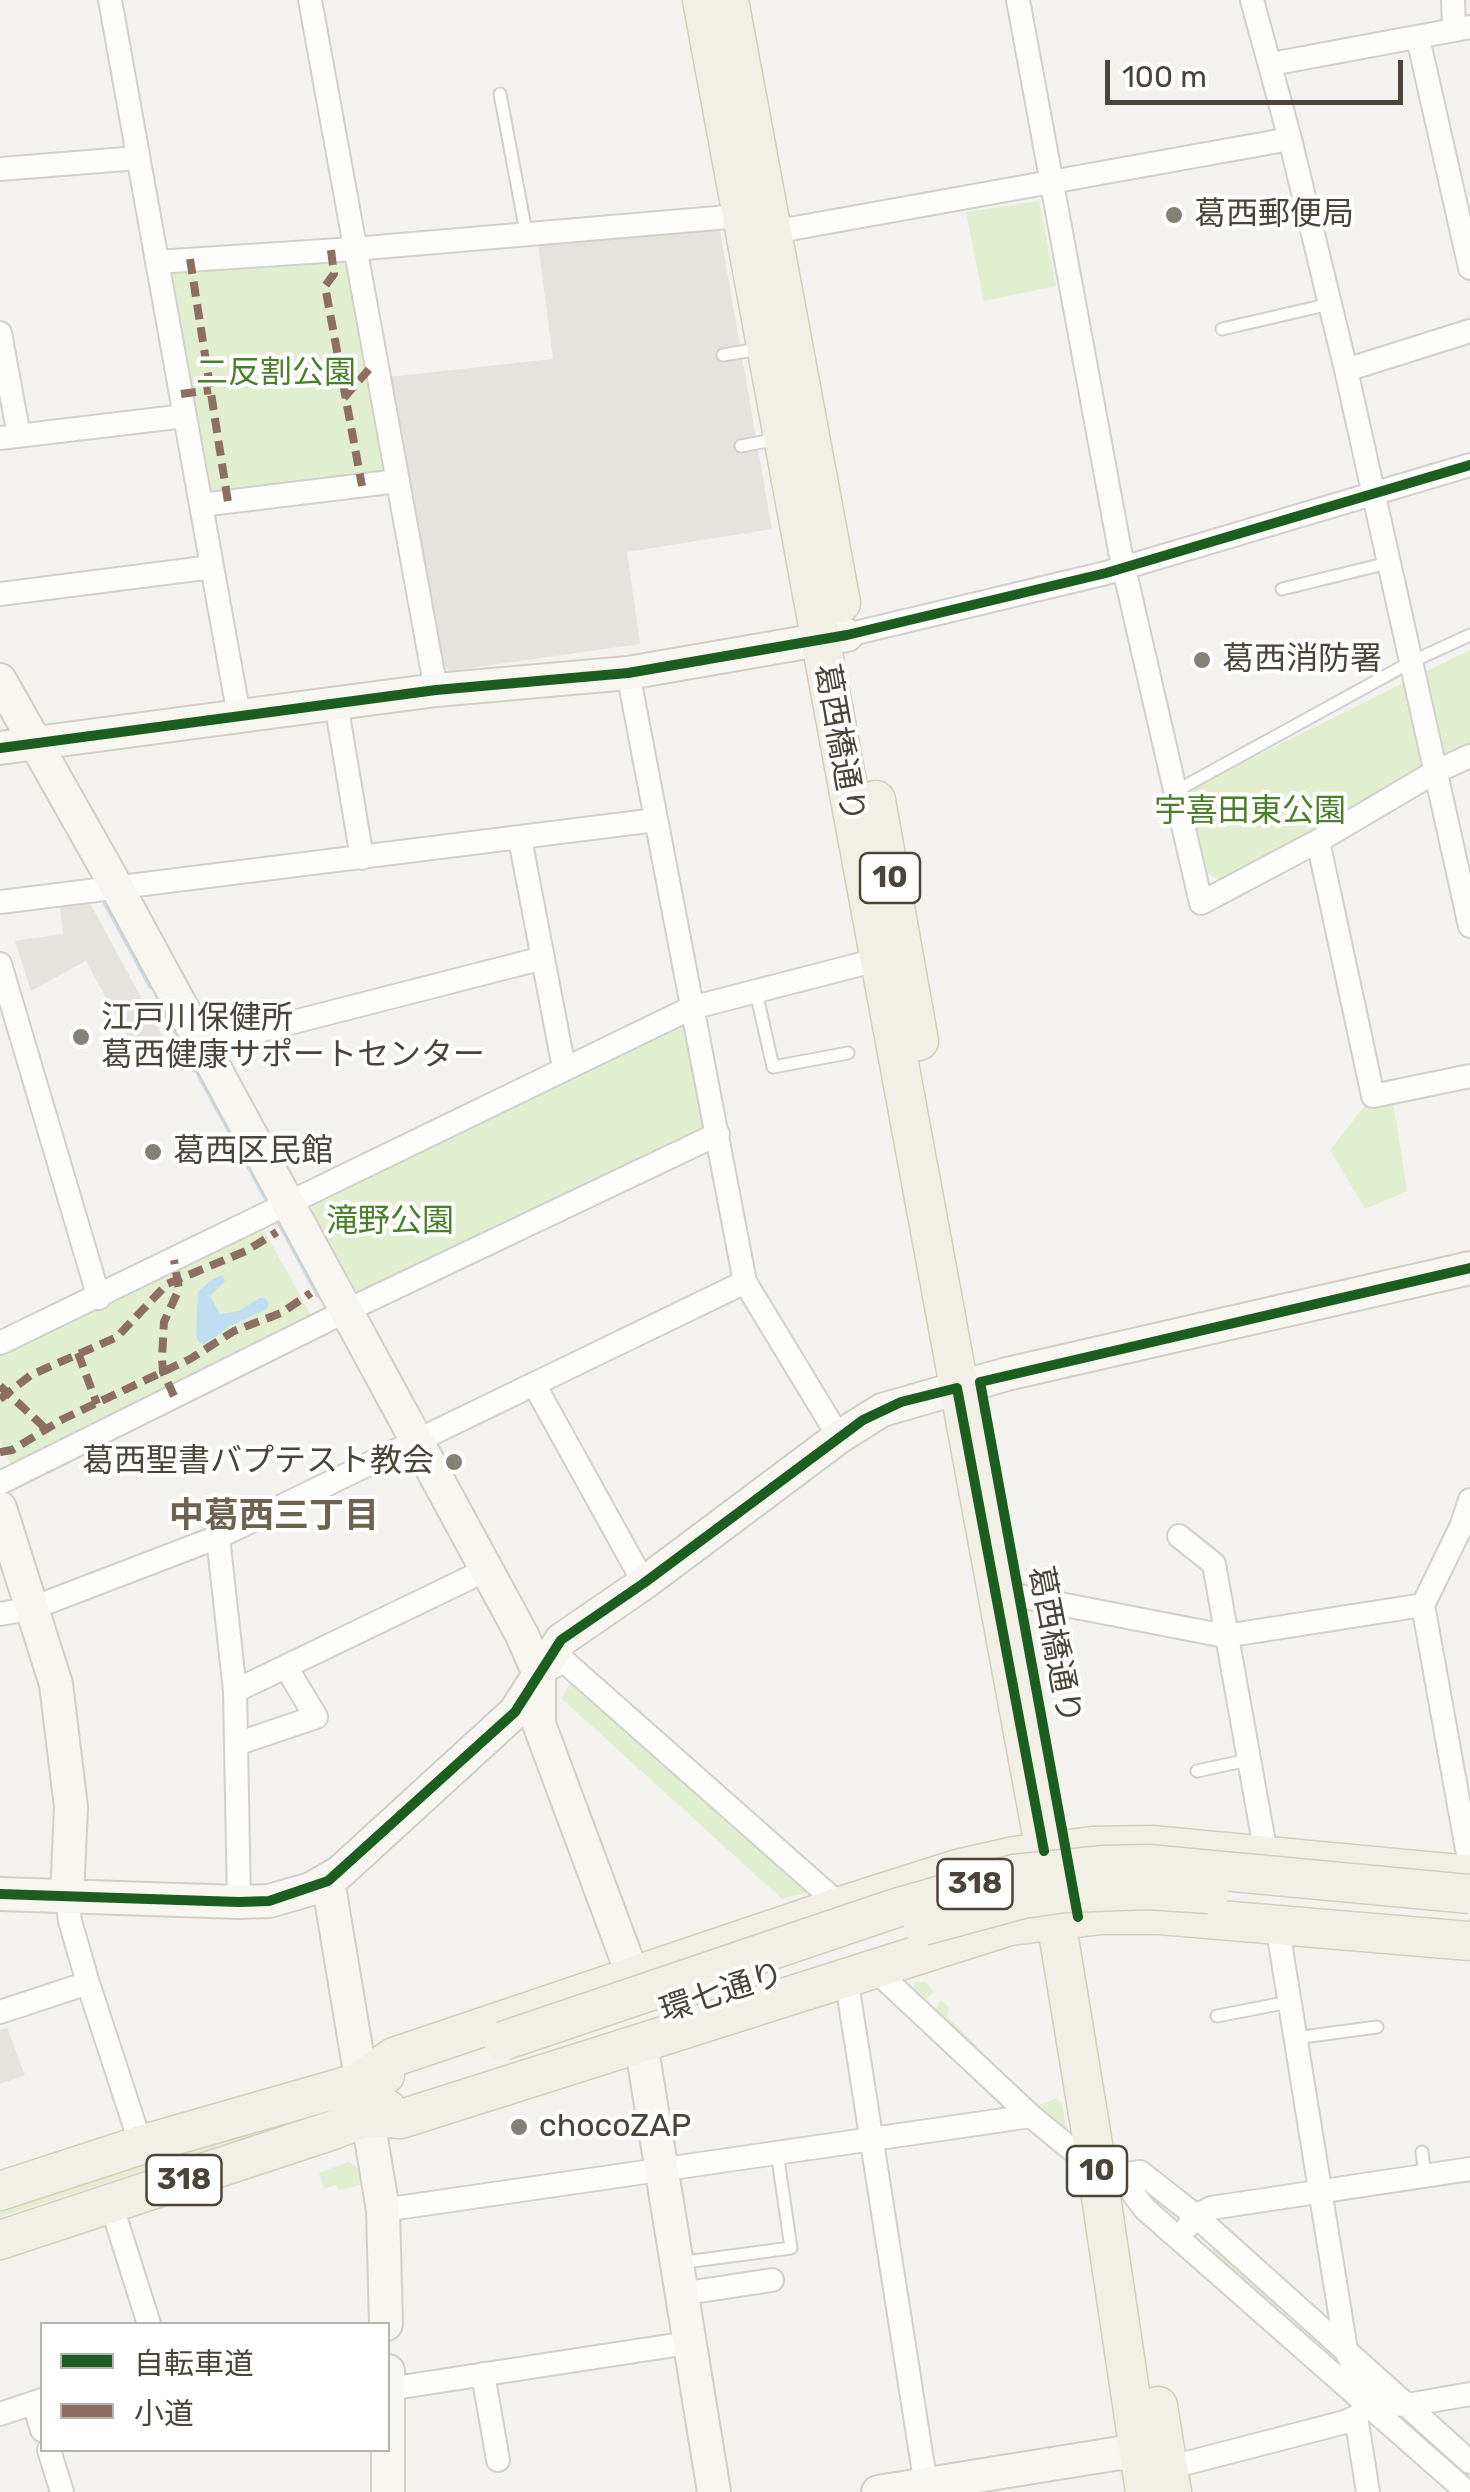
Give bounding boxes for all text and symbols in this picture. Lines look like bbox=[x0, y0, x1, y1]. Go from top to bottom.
scale bar bbox=[1110, 40, 1408, 102]
text: 100 m bbox=[1122, 59, 1207, 95]
place label: 葛西郵便局 bbox=[1194, 196, 1354, 234]
marker: 葛西郵便局 bbox=[1163, 204, 1185, 226]
park label: 二反割公園 bbox=[196, 355, 356, 393]
place label: 葛西消防署 bbox=[1222, 641, 1382, 679]
marker: 葛西消防署 bbox=[1191, 649, 1213, 671]
street label: 葛西橋通り bbox=[806, 661, 872, 825]
park label: 宇喜田東公園 bbox=[1154, 793, 1346, 831]
road number: 10 bbox=[860, 853, 920, 903]
place label: 江戸川保健所 葛西健康サポートセンター bbox=[101, 1000, 485, 1075]
marker: 江戸川保健所 葛西健康サポートセンター bbox=[70, 1026, 92, 1048]
place label: 葛西区民館 bbox=[173, 1133, 333, 1171]
marker: 葛西区民館 bbox=[142, 1141, 164, 1163]
park label: 滝野公園 bbox=[326, 1203, 454, 1241]
place label: 葛西聖書バプテスト教会 bbox=[82, 1443, 434, 1481]
marker: 葛西聖書バプテスト教会 bbox=[443, 1451, 465, 1473]
district label: 中葛西三丁目 bbox=[169, 1496, 379, 1538]
street label: 葛西橋通り bbox=[1020, 1563, 1088, 1727]
road number: 318 bbox=[938, 1859, 1012, 1909]
street label: 環七通り bbox=[655, 1955, 789, 2031]
place label: chocoZAP bbox=[539, 2108, 691, 2146]
marker: chocoZAP bbox=[508, 2116, 530, 2138]
road number: 10 bbox=[1067, 2146, 1127, 2196]
road number: 318 bbox=[146, 2155, 222, 2205]
legend bbox=[40, 2322, 390, 2452]
text: 自転車道 bbox=[134, 2346, 254, 2382]
text: 小道 bbox=[134, 2396, 194, 2432]

